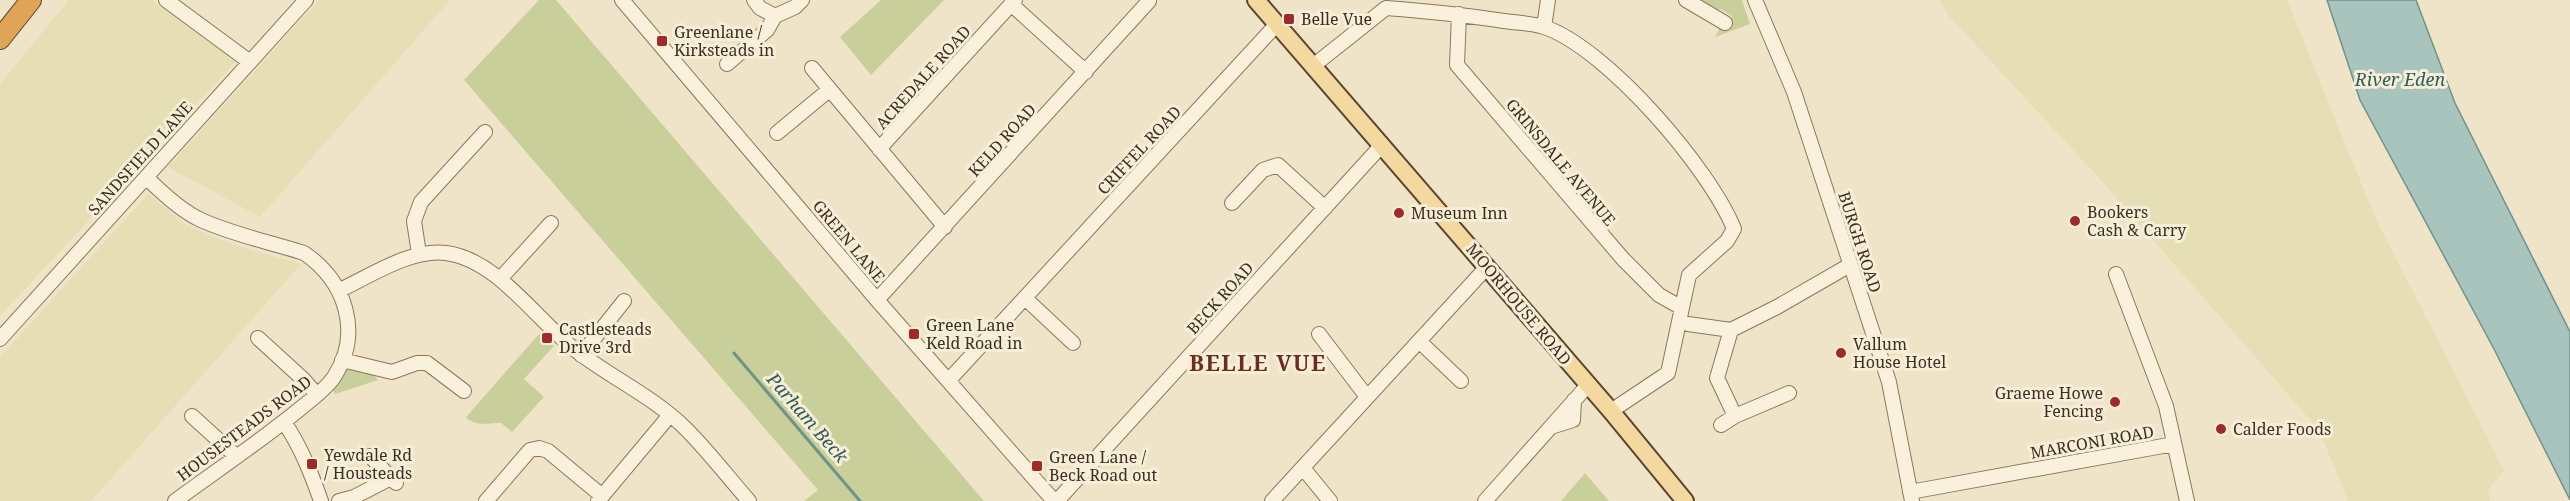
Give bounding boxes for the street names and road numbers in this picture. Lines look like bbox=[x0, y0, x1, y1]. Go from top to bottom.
street label: ACREDALE ROAD bbox=[870, 20, 976, 134]
street label: GRINSDALE AVENUE bbox=[1501, 94, 1621, 230]
street label: SANDSFIELD LANE bbox=[83, 96, 197, 220]
street label: KELD ROAD bbox=[963, 99, 1041, 181]
street label: CRIFFEL ROAD bbox=[1092, 101, 1186, 199]
street label: BURGH ROAD bbox=[1833, 189, 1887, 295]
street label: GREEN LANE bbox=[808, 195, 890, 287]
street label: MOORHOUSE ROAD bbox=[1461, 238, 1577, 370]
street label: BECK ROAD bbox=[1182, 257, 1258, 339]
street label: HOUSESTEADS ROAD bbox=[172, 370, 316, 486]
street label: MARCONI ROAD bbox=[2029, 420, 2155, 464]

